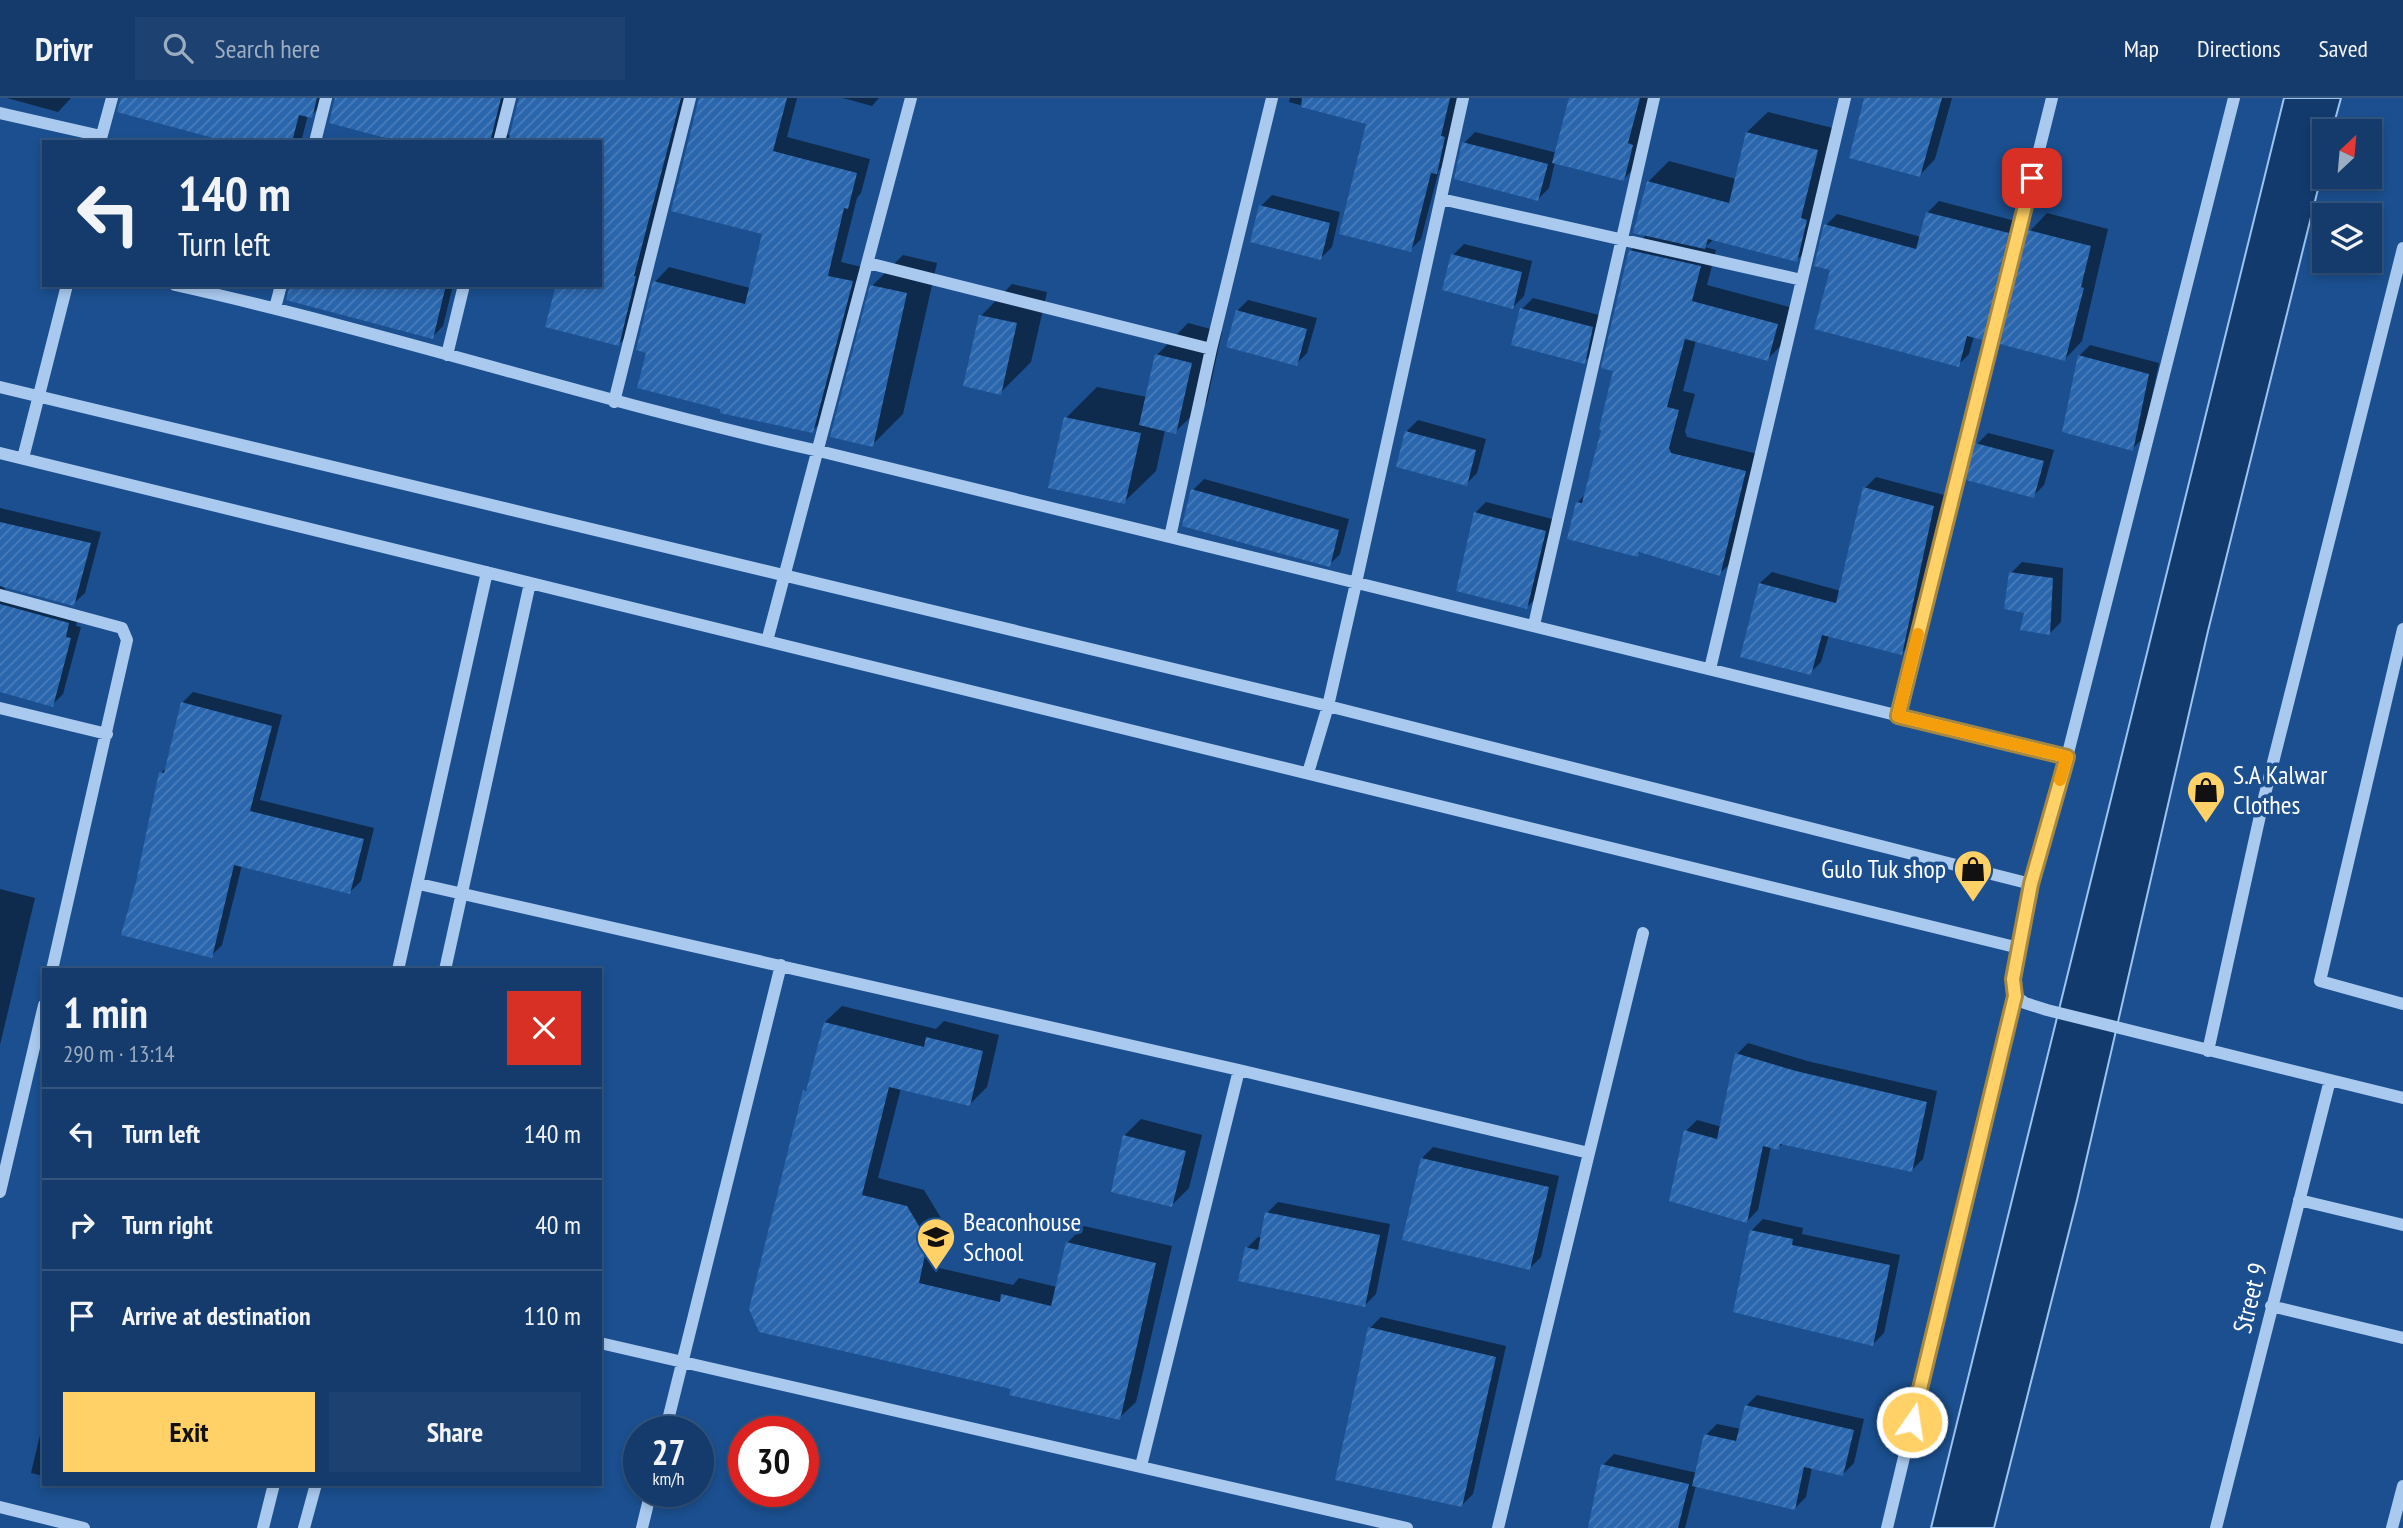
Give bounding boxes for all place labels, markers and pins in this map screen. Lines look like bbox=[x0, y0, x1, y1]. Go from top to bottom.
pin bbox=[2002, 148, 2062, 208]
place label: S.A Kalwar Clothes bbox=[2233, 758, 2327, 821]
shop icon: S.A Kalwar Clothes bbox=[2185, 769, 2227, 824]
shop icon: Gulo Tuk shop bbox=[1952, 848, 1994, 903]
place label: Gulo Tuk shop bbox=[1821, 852, 1946, 885]
place label: Beaconhouse School bbox=[963, 1205, 1081, 1268]
school or university icon: Beaconhouse School bbox=[915, 1216, 957, 1271]

